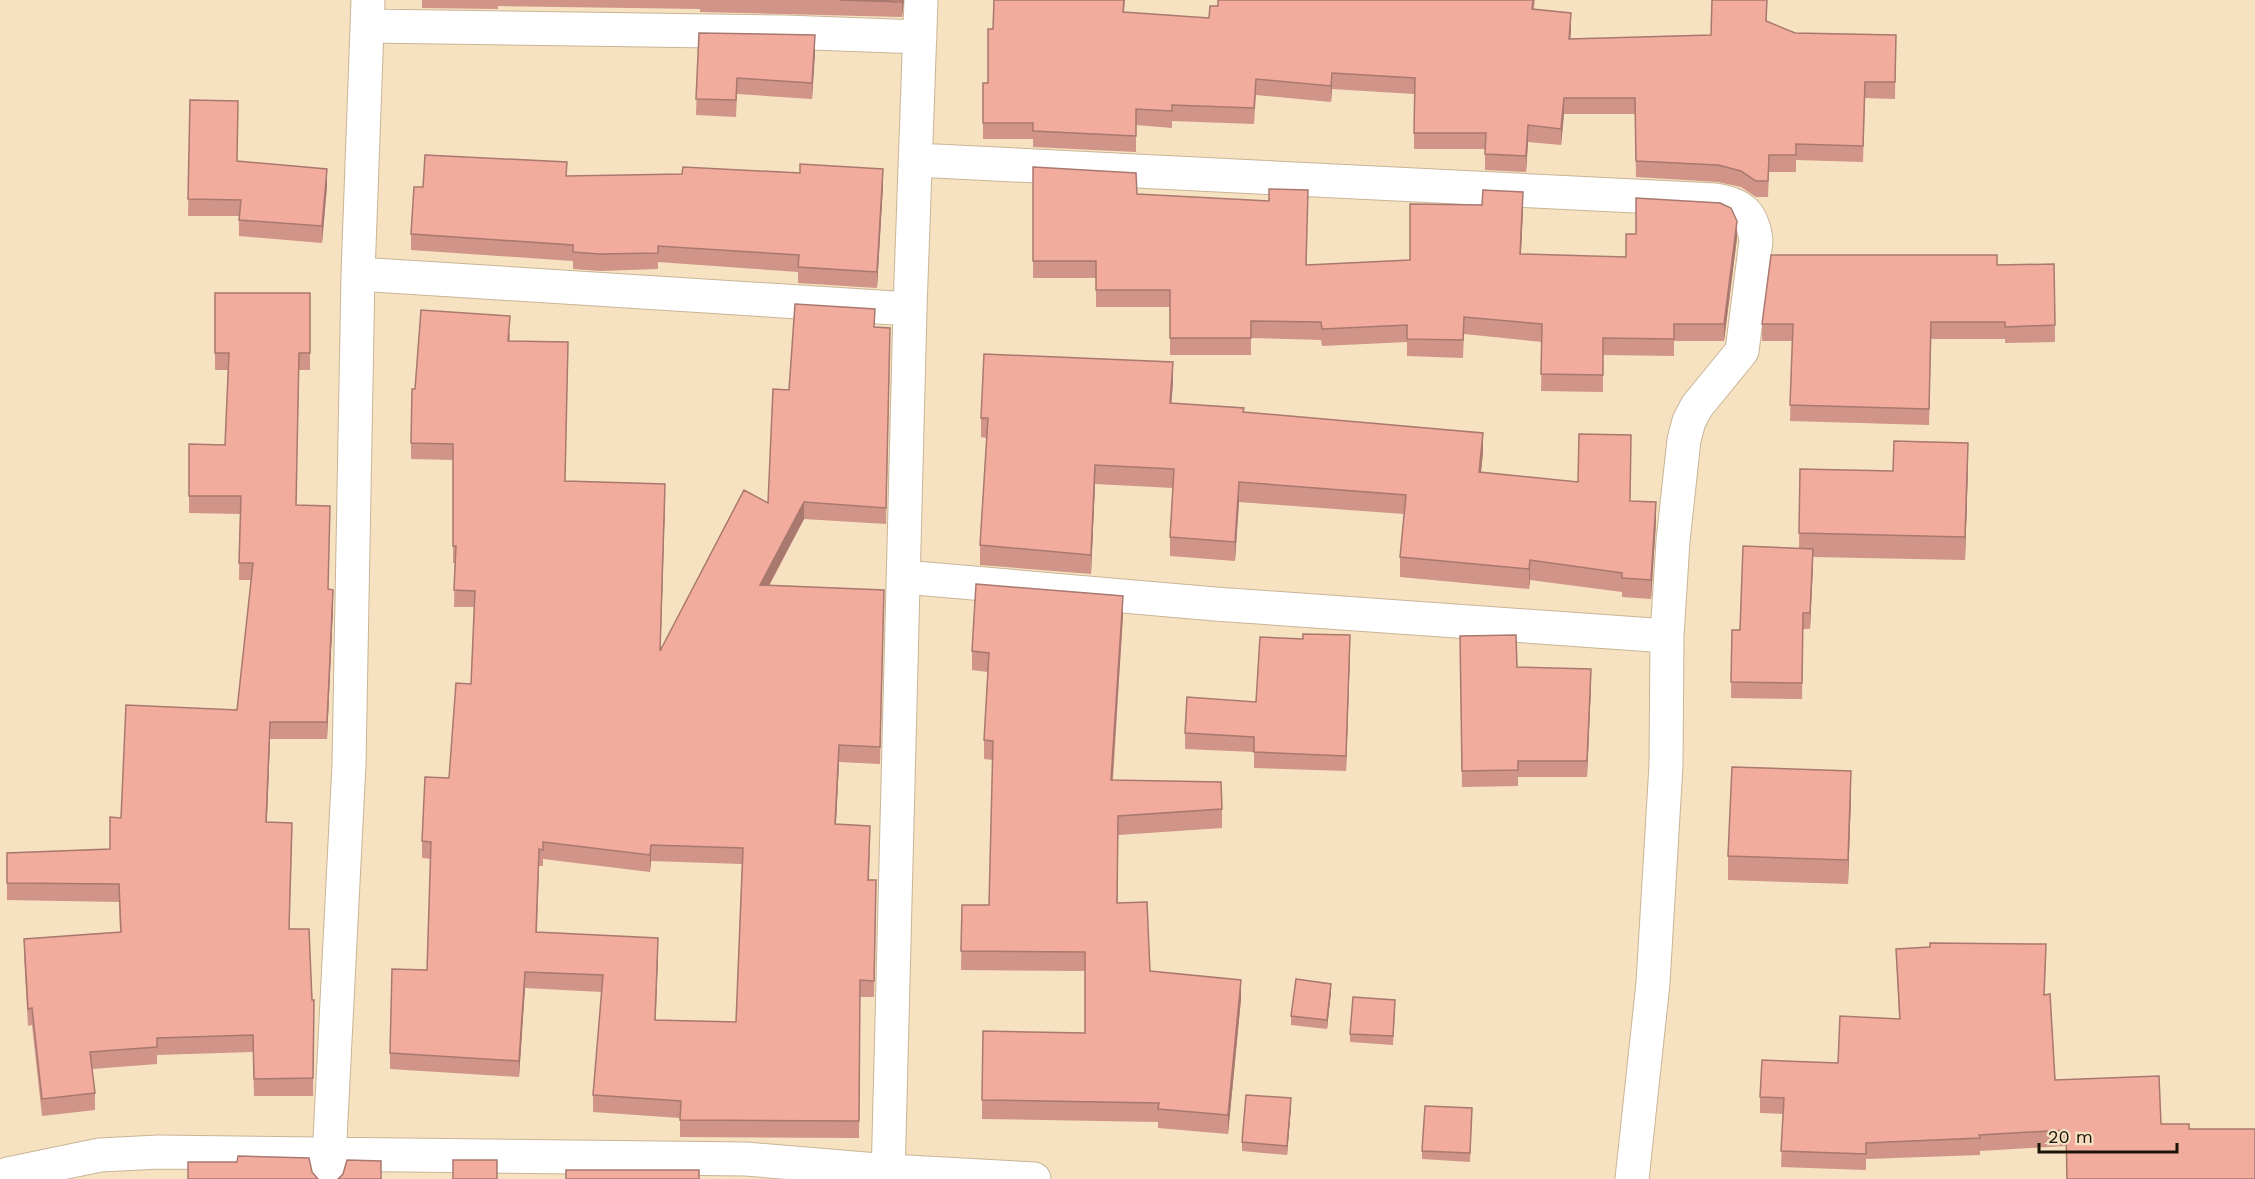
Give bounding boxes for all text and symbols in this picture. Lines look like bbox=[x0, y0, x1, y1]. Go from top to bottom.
scale bar bbox=[2039, 1116, 2177, 1154]
text: 20 m bbox=[2048, 1126, 2093, 1147]

